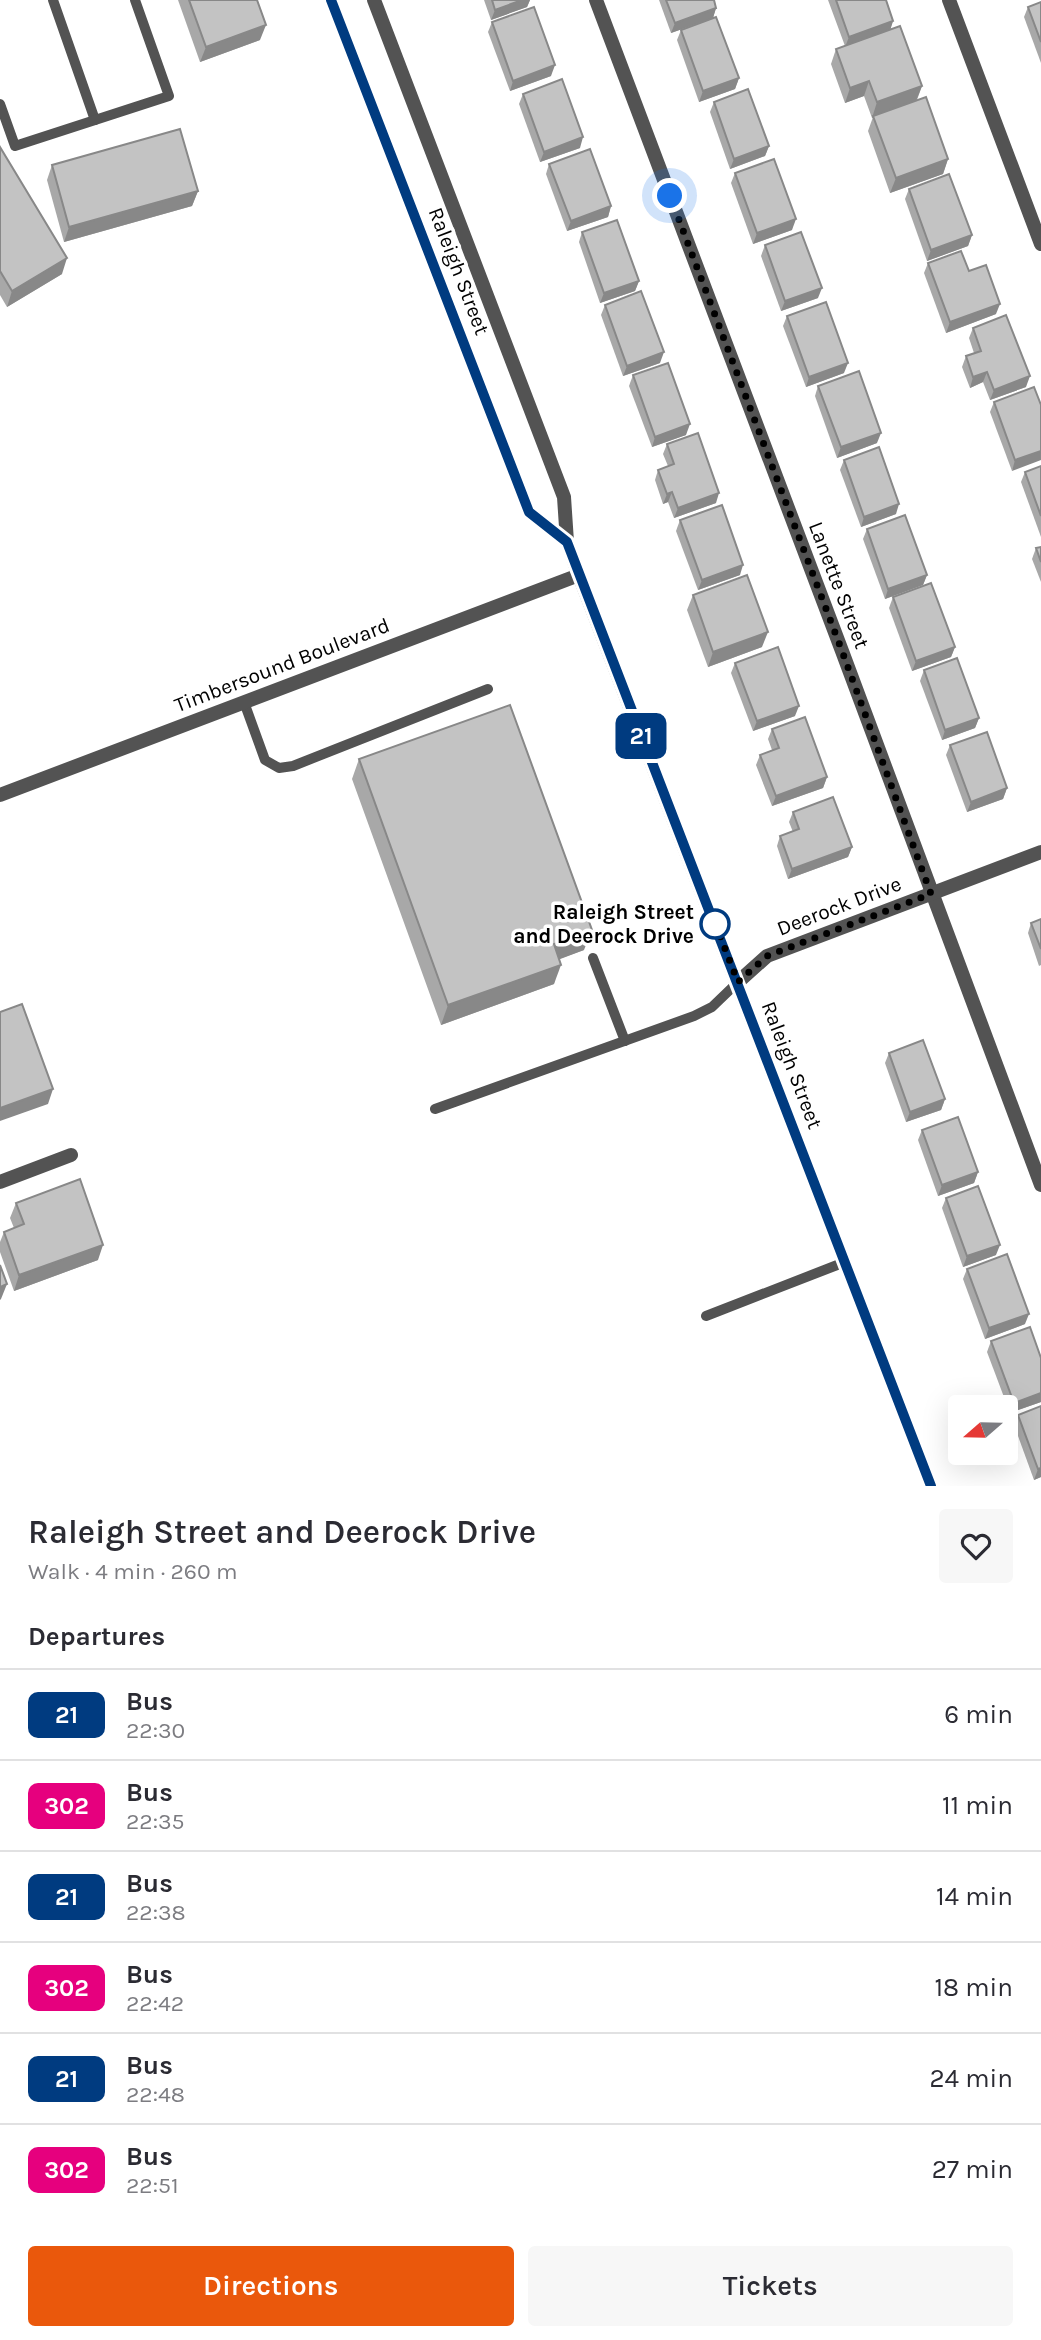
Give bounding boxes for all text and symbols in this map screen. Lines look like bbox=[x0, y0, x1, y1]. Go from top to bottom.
your location bbox=[652, 178, 687, 213]
street label: Raleigh Street bbox=[424, 204, 494, 338]
street label: Lanette Street bbox=[804, 518, 874, 652]
street label: Timbersound Boulevard bbox=[171, 613, 393, 717]
line badge: 21 bbox=[610, 713, 672, 759]
text: 21 bbox=[629, 722, 653, 750]
street label: Deerock Drive bbox=[773, 871, 905, 941]
place label: Raleigh Street and Deerock Drive bbox=[513, 900, 694, 948]
marker: Raleigh Street and Deerock Drive bbox=[700, 909, 730, 939]
street label: Raleigh Street bbox=[757, 998, 827, 1132]
north arrow bbox=[948, 1395, 1018, 1465]
map controls bbox=[948, 1395, 1018, 1465]
button: heart bbox=[939, 1509, 1013, 1583]
text: Raleigh Street and Deerock Drive bbox=[28, 1513, 536, 1551]
text: Walk · 4 min · 260 m bbox=[28, 1558, 238, 1585]
text: Departures bbox=[28, 1621, 165, 1652]
text: Bus bbox=[126, 1686, 173, 1717]
text: 6 min bbox=[944, 1699, 1013, 1730]
text: 21 bbox=[55, 1701, 78, 1729]
text: 22:30 bbox=[126, 1717, 185, 1744]
text: Bus bbox=[126, 1777, 173, 1808]
text: 11 min bbox=[942, 1790, 1013, 1821]
text: 302 bbox=[44, 1792, 89, 1820]
text: 22:35 bbox=[126, 1808, 185, 1835]
text: Bus bbox=[126, 1868, 173, 1899]
text: 14 min bbox=[936, 1881, 1013, 1912]
text: 21 bbox=[55, 1883, 78, 1911]
text: 22:38 bbox=[126, 1899, 186, 1926]
text: Bus bbox=[126, 1959, 173, 1990]
text: 18 min bbox=[934, 1972, 1013, 2003]
text: 302 bbox=[44, 1974, 89, 2002]
text: 22:42 bbox=[126, 1990, 184, 2017]
text: Bus bbox=[126, 2050, 173, 2081]
text: 24 min bbox=[929, 2063, 1013, 2094]
text: 21 bbox=[55, 2065, 78, 2093]
text: 22:48 bbox=[126, 2081, 185, 2108]
text: Bus bbox=[126, 2141, 173, 2172]
text: 27 min bbox=[932, 2154, 1013, 2185]
text: 302 bbox=[44, 2156, 89, 2184]
text: 22:51 bbox=[126, 2172, 179, 2199]
button: Directions bbox=[28, 2246, 514, 2326]
button: Tickets bbox=[528, 2246, 1013, 2326]

